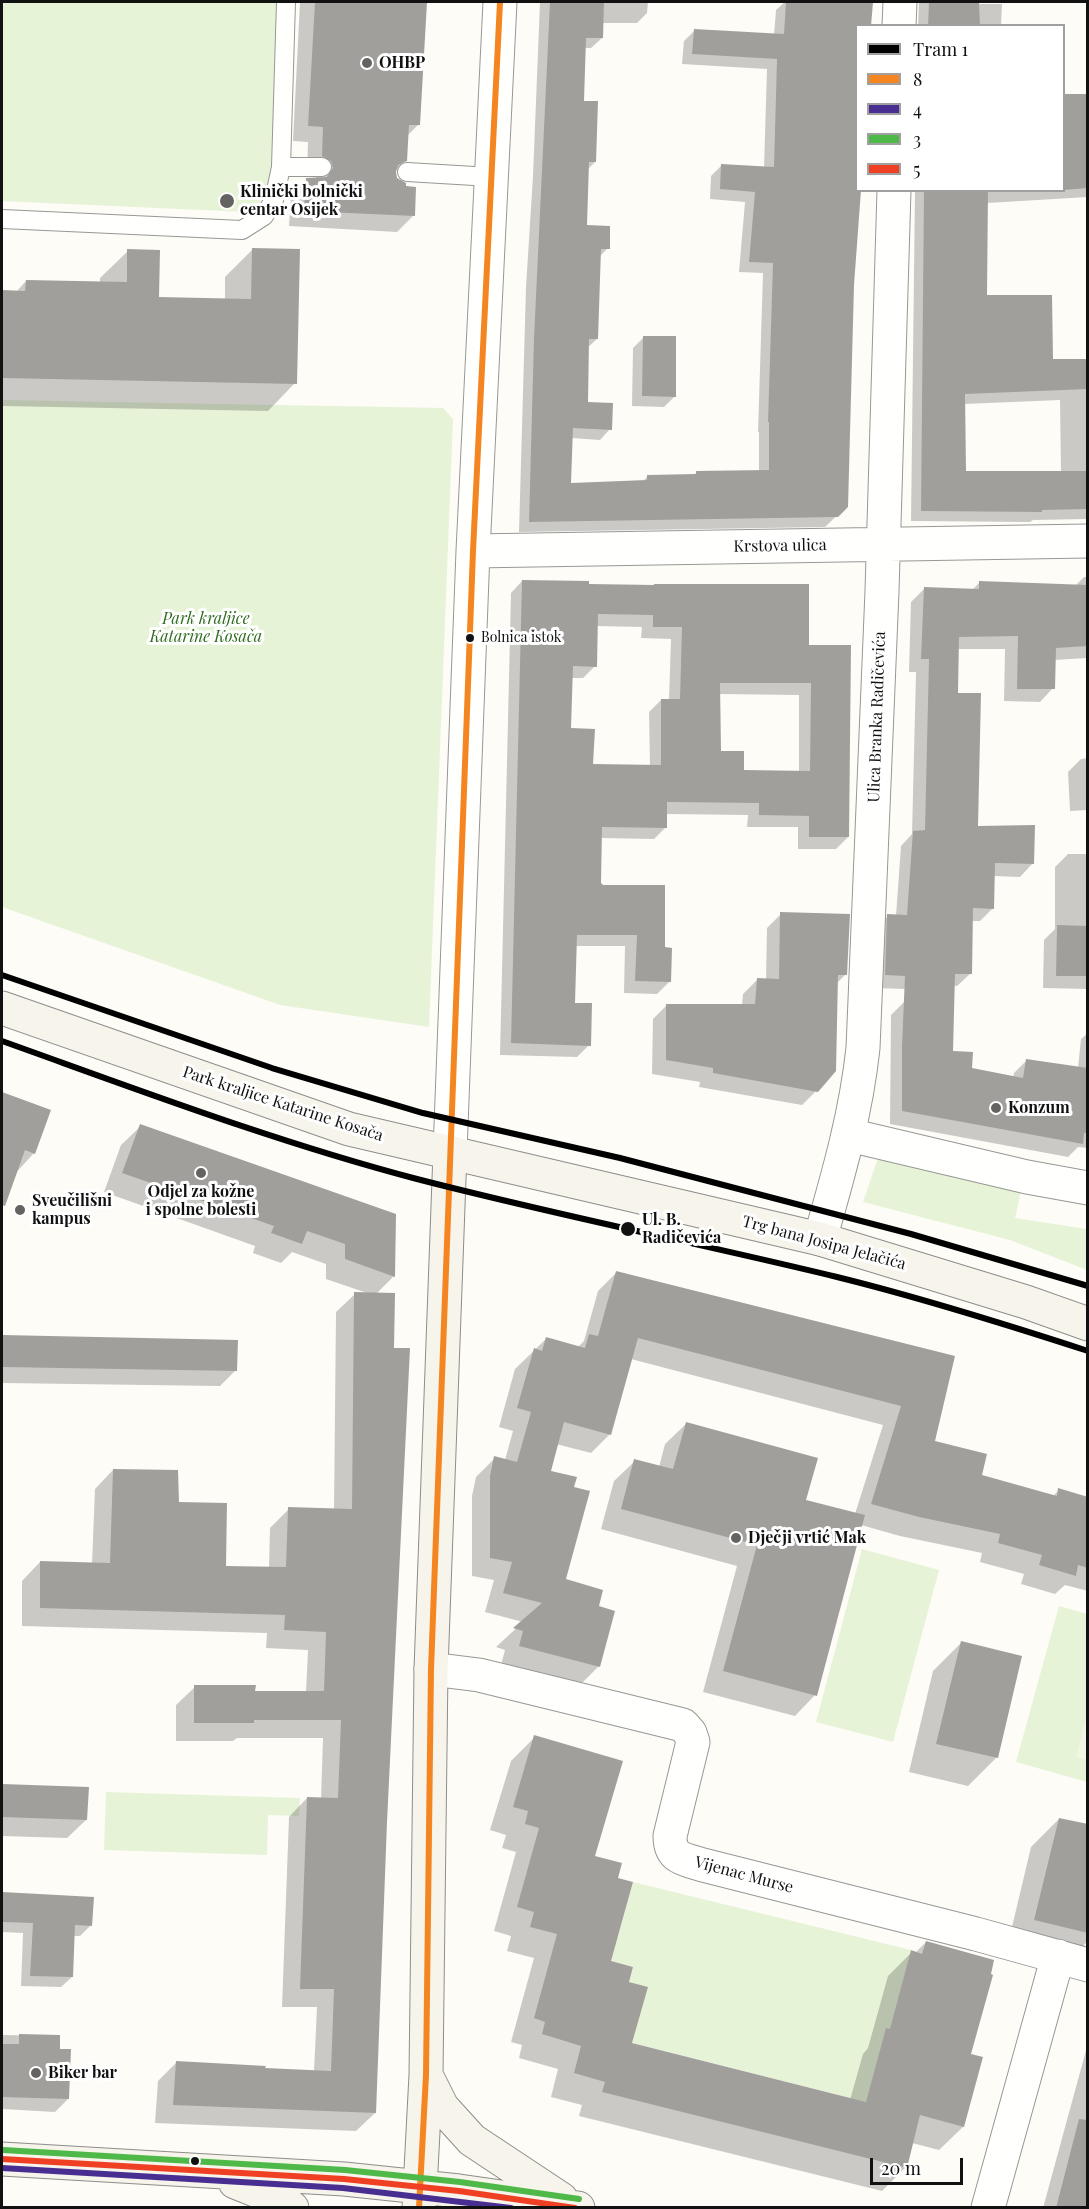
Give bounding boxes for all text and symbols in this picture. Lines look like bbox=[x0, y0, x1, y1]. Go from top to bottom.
legend bbox=[855, 24, 1065, 192]
text: Tram 1 bbox=[913, 37, 968, 61]
place label: OHBP bbox=[379, 53, 425, 73]
marker: OHBP bbox=[360, 56, 374, 70]
text: 8 bbox=[913, 67, 922, 91]
text: 4 bbox=[913, 97, 922, 121]
text: 3 bbox=[913, 127, 921, 151]
text: 5 bbox=[913, 157, 920, 181]
place label: Klinički bolnički centar Osijek bbox=[240, 182, 363, 220]
marker: Klinički bolnički centar Osijek bbox=[218, 192, 236, 210]
street label: Krstova ulica bbox=[733, 536, 827, 556]
park label: Park kraljice Katarine Kosača bbox=[150, 609, 262, 647]
place label: Bolnica istok bbox=[481, 630, 562, 646]
street label: Ulica Branka Radičevića bbox=[864, 631, 890, 803]
marker: Bolnica istok bbox=[464, 632, 476, 644]
street label: Park kraljice Katarine Kosača bbox=[180, 1062, 386, 1146]
place label: Konzum bbox=[1008, 1098, 1070, 1118]
marker: Konzum bbox=[989, 1101, 1003, 1115]
marker: Odjel za kožne i spolne bolesti bbox=[194, 1166, 208, 1180]
place label: Odjel za kožne i spolne bolesti bbox=[146, 1182, 256, 1220]
place label: Sveučilišni kampus bbox=[32, 1191, 112, 1229]
marker: Sveučilišni kampus bbox=[13, 1203, 27, 1217]
place label: Ul. B. Radičevića bbox=[642, 1210, 721, 1248]
street label: Trg bana Josipa Jelačića bbox=[740, 1212, 908, 1274]
marker: Ul. B. Radičevića bbox=[619, 1220, 637, 1238]
place label: Dječji vrtić Mak bbox=[748, 1528, 866, 1548]
marker: Dječji vrtić Mak bbox=[729, 1531, 743, 1545]
street label: Vijenac Murse bbox=[693, 1853, 795, 1897]
place label: Biker bar bbox=[48, 2063, 117, 2083]
marker: Biker bar bbox=[29, 2066, 43, 2080]
scale bar bbox=[873, 2146, 966, 2184]
unlabelled marker bbox=[189, 2155, 201, 2167]
text: 20 m bbox=[881, 2156, 921, 2180]

